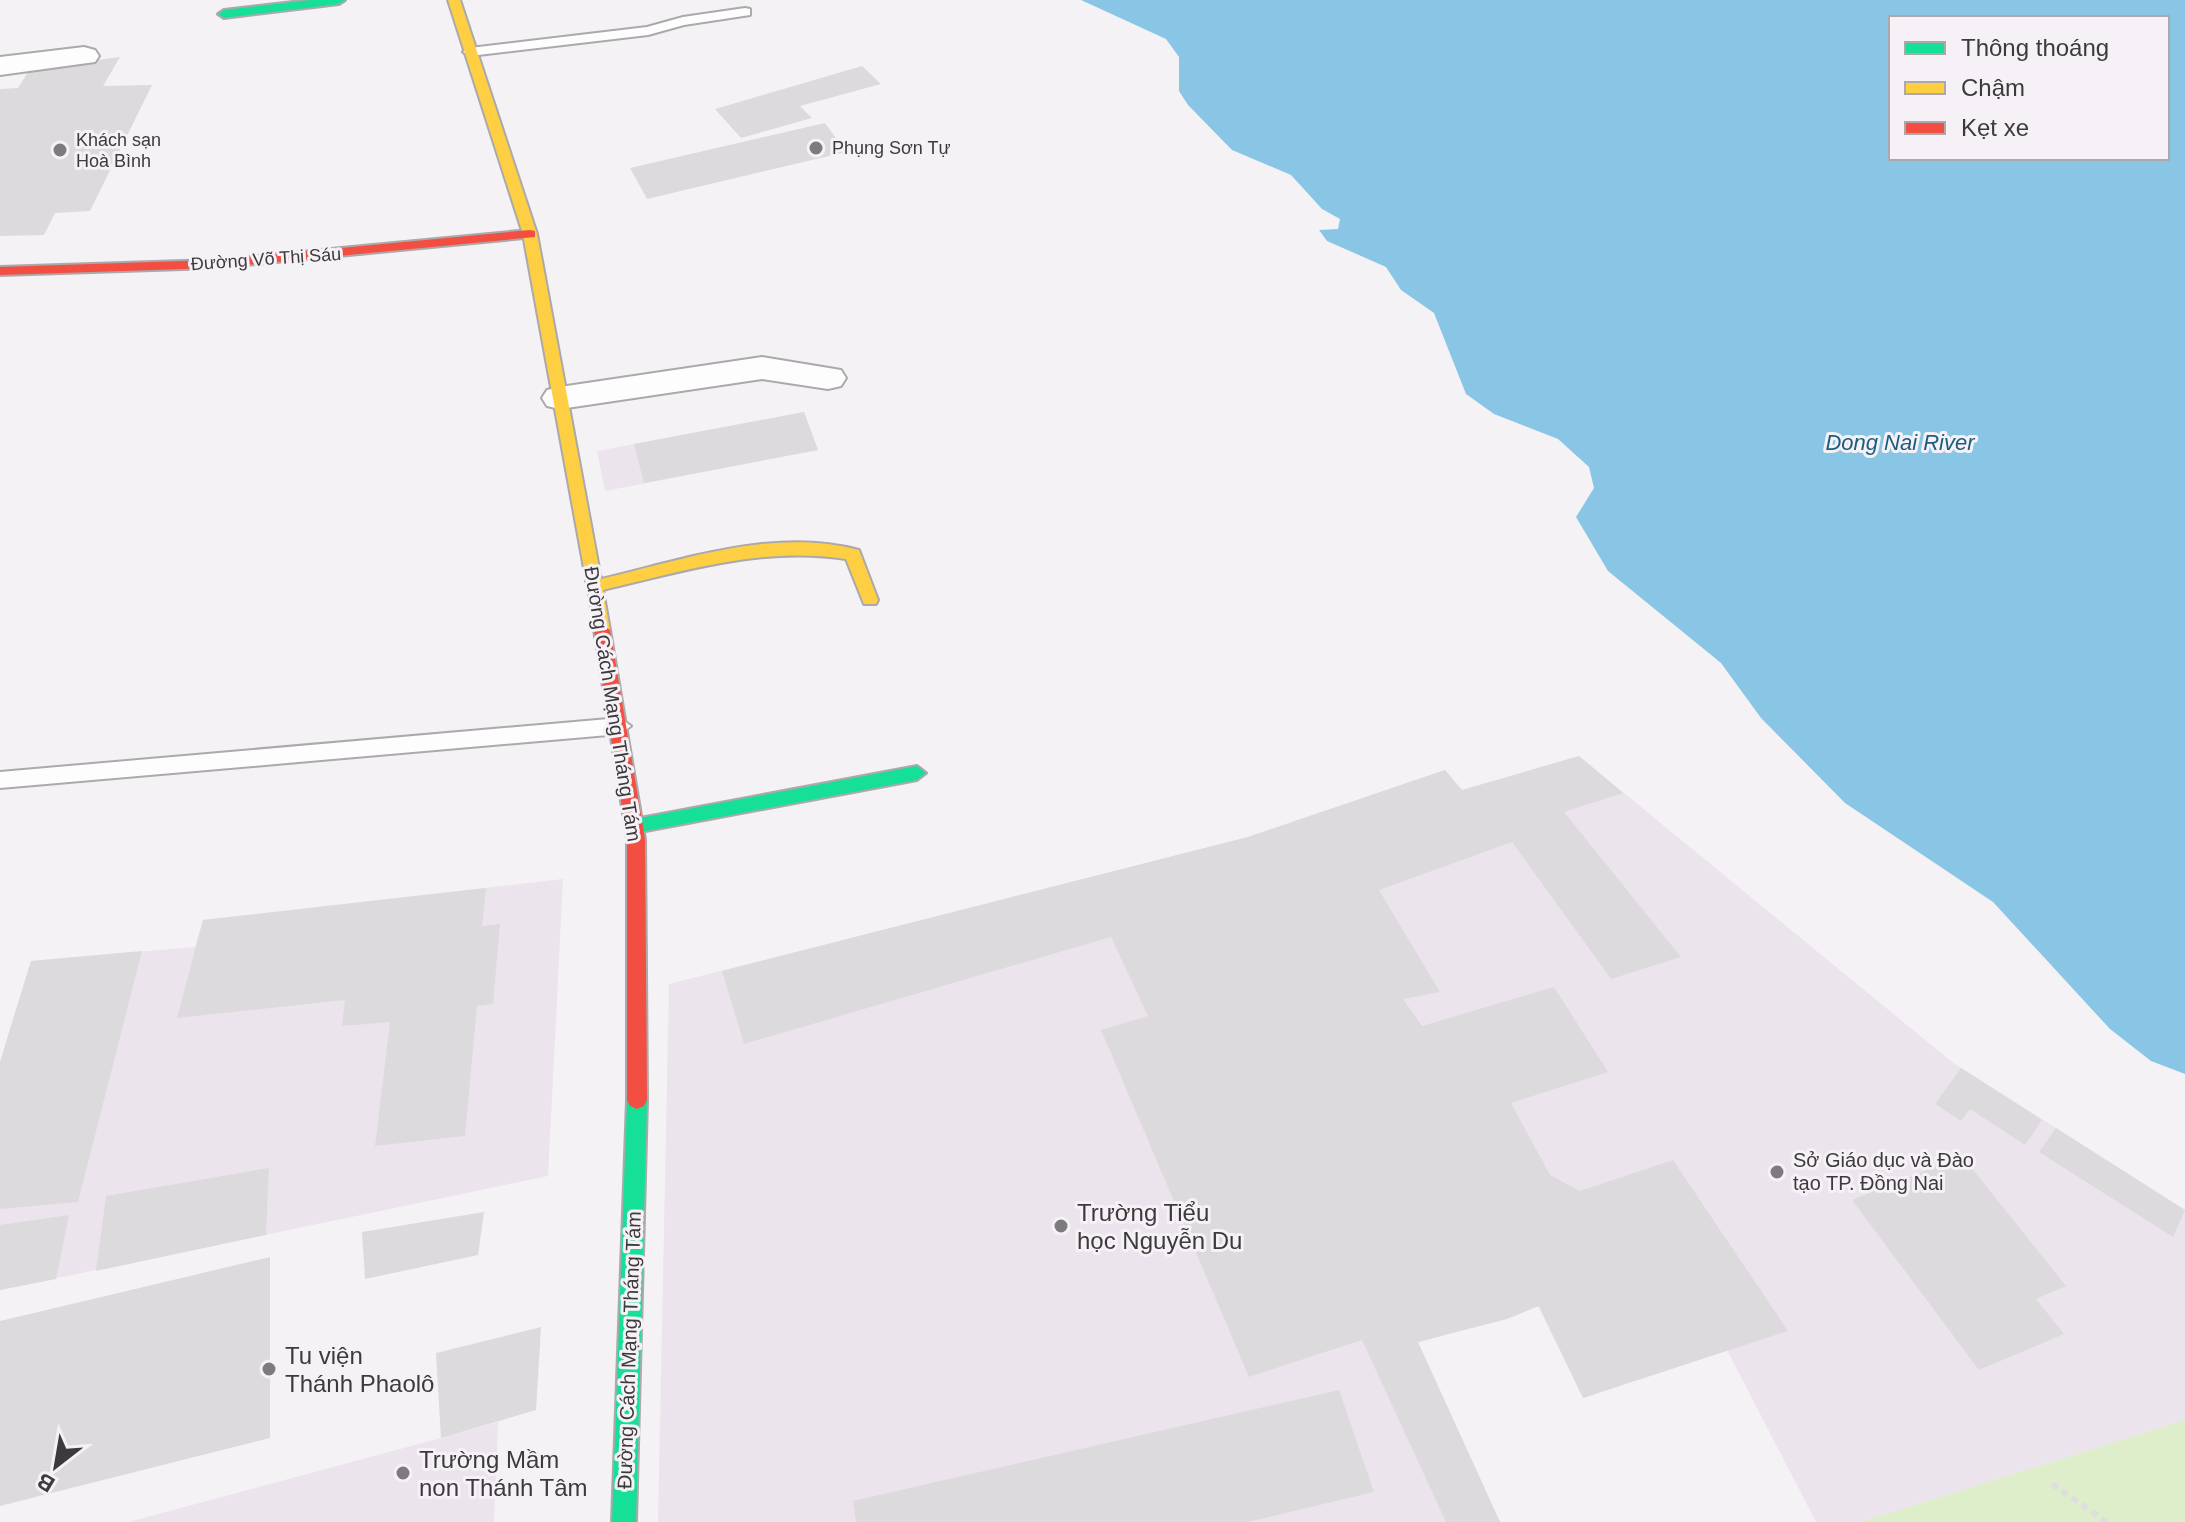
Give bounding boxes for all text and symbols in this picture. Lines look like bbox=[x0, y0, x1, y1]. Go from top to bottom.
legend bbox=[1889, 16, 2169, 160]
text: Thông thoáng bbox=[1961, 34, 2109, 61]
text: Chậm bbox=[1961, 74, 2025, 101]
text: Kẹt xe bbox=[1961, 114, 2029, 141]
place label: Khách sạn Hoà Bình bbox=[76, 130, 161, 171]
place label: Phụng Sơn Tự bbox=[832, 138, 951, 158]
marker: Phụng Sơn Tự bbox=[807, 139, 825, 157]
marker: Khách sạn Hoà Bình bbox=[51, 141, 69, 159]
street label: Đường Võ Thị Sáu bbox=[190, 244, 342, 274]
water label: Dong Nai River bbox=[1825, 430, 1976, 455]
street label: Đường Cách Mạng Tháng Tám bbox=[580, 565, 646, 843]
place label: Sở Giáo dục và Đào tạo TP. Đồng Nai bbox=[1793, 1149, 1974, 1194]
marker: Sở Giáo dục và Đào tạo TP. Đồng Nai bbox=[1768, 1163, 1786, 1181]
place label: Trường Tiểu học Nguyễn Du bbox=[1077, 1199, 1242, 1254]
street label: Đường Cách Mạng Tháng Tám bbox=[613, 1211, 645, 1489]
marker: Trường Tiểu học Nguyễn Du bbox=[1052, 1217, 1070, 1235]
place label: Tu viện Thánh Phaolô bbox=[285, 1342, 434, 1397]
marker: Tu viện Thánh Phaolô bbox=[260, 1360, 278, 1378]
north arrow bbox=[16, 1426, 96, 1506]
place label: Trường Mầm non Thánh Tâm bbox=[419, 1446, 588, 1501]
marker: Trường Mầm non Thánh Tâm bbox=[394, 1464, 412, 1482]
text: B bbox=[33, 1468, 59, 1498]

